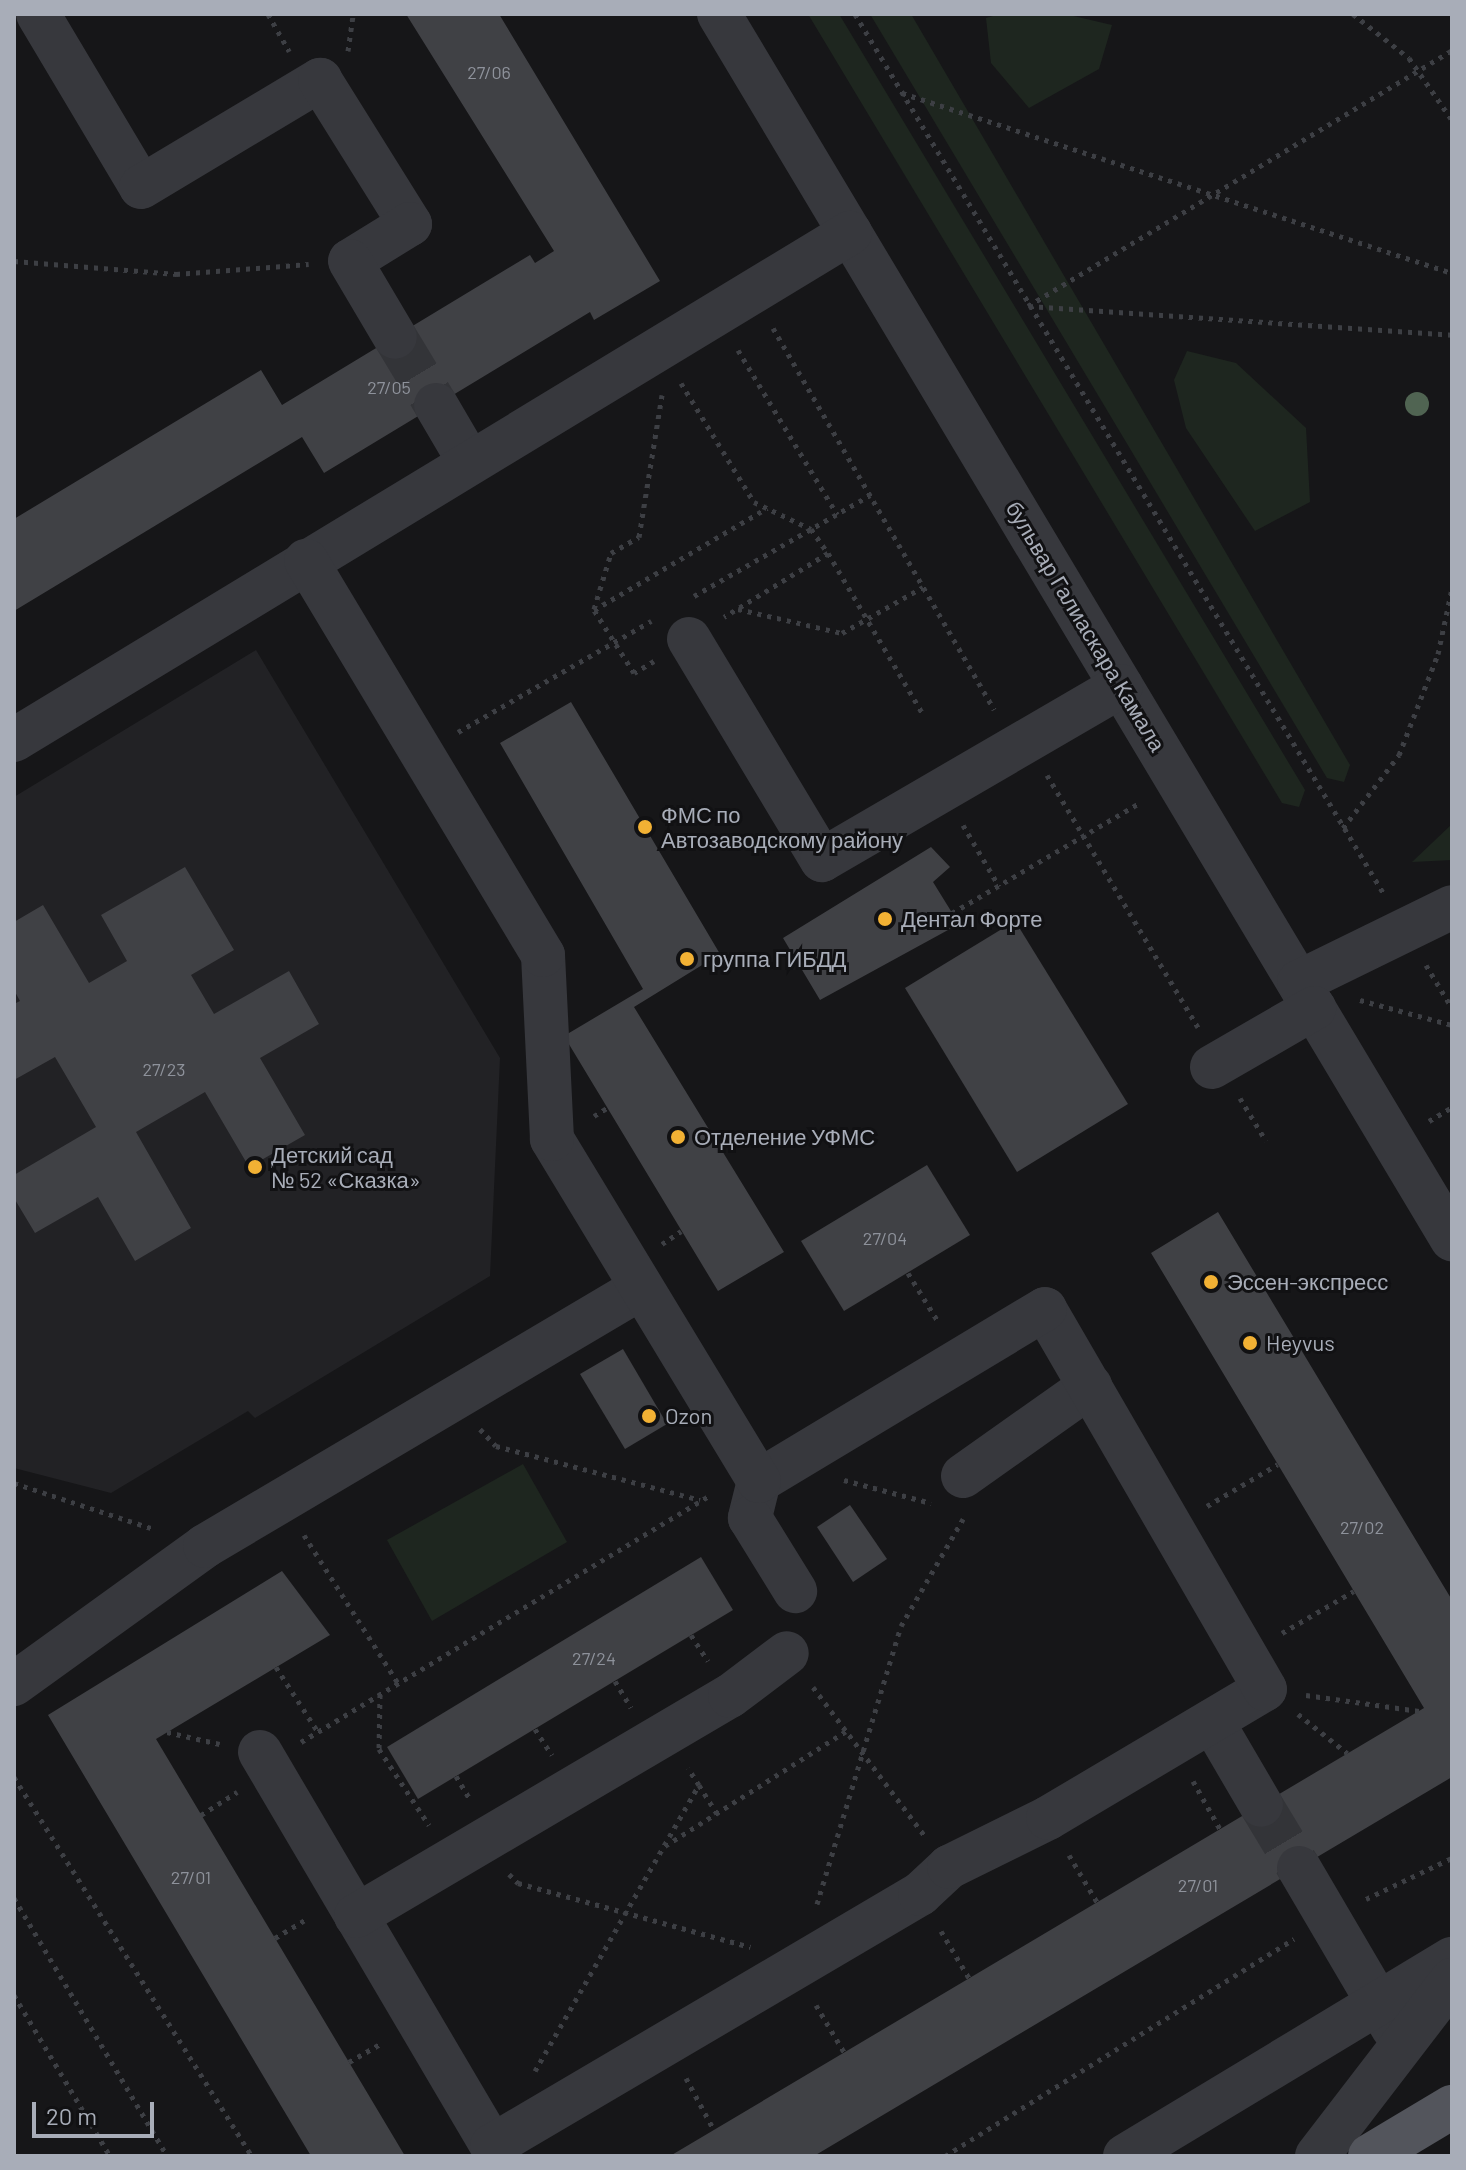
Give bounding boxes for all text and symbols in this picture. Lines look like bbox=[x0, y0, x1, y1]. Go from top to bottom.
house number: 27/06 bbox=[467, 61, 511, 83]
house number: 27/05 bbox=[367, 376, 411, 398]
street label: бульвар Галиаскара Камала bbox=[1001, 496, 1171, 756]
place label: ФМС по Автозаводскому району bbox=[661, 801, 903, 852]
marker: ФМС по Автозаводскому району bbox=[636, 818, 654, 836]
place label: Дентал Форте bbox=[901, 906, 1042, 932]
marker: Дентал Форте bbox=[876, 910, 894, 928]
place label: группа ГИБДД bbox=[703, 946, 846, 972]
marker: группа ГИБДД bbox=[678, 950, 696, 968]
house number: 27/23 bbox=[142, 1058, 186, 1080]
place label: Отделение УФМС bbox=[694, 1124, 875, 1150]
marker: Отделение УФМС bbox=[669, 1128, 687, 1146]
place label: Детский сад № 52 «Сказка» bbox=[271, 1141, 421, 1192]
marker: Детский сад № 52 «Сказка» bbox=[246, 1158, 264, 1176]
house number: 27/04 bbox=[863, 1227, 907, 1249]
place label: Эссен-экспресс bbox=[1227, 1269, 1388, 1295]
marker: Эссен-экспресс bbox=[1202, 1273, 1220, 1291]
place label: Heyvus bbox=[1266, 1330, 1335, 1356]
marker: Heyvus bbox=[1241, 1334, 1259, 1352]
place label: Ozon bbox=[665, 1403, 712, 1429]
marker: Ozon bbox=[640, 1407, 658, 1425]
house number: 27/02 bbox=[1340, 1516, 1384, 1538]
house number: 27/24 bbox=[572, 1647, 616, 1669]
house number: 27/01 bbox=[171, 1866, 211, 1888]
house number: 27/01 bbox=[1178, 1874, 1218, 1896]
scale bar bbox=[36, 2086, 158, 2136]
text: 20 m bbox=[46, 2101, 97, 2130]

